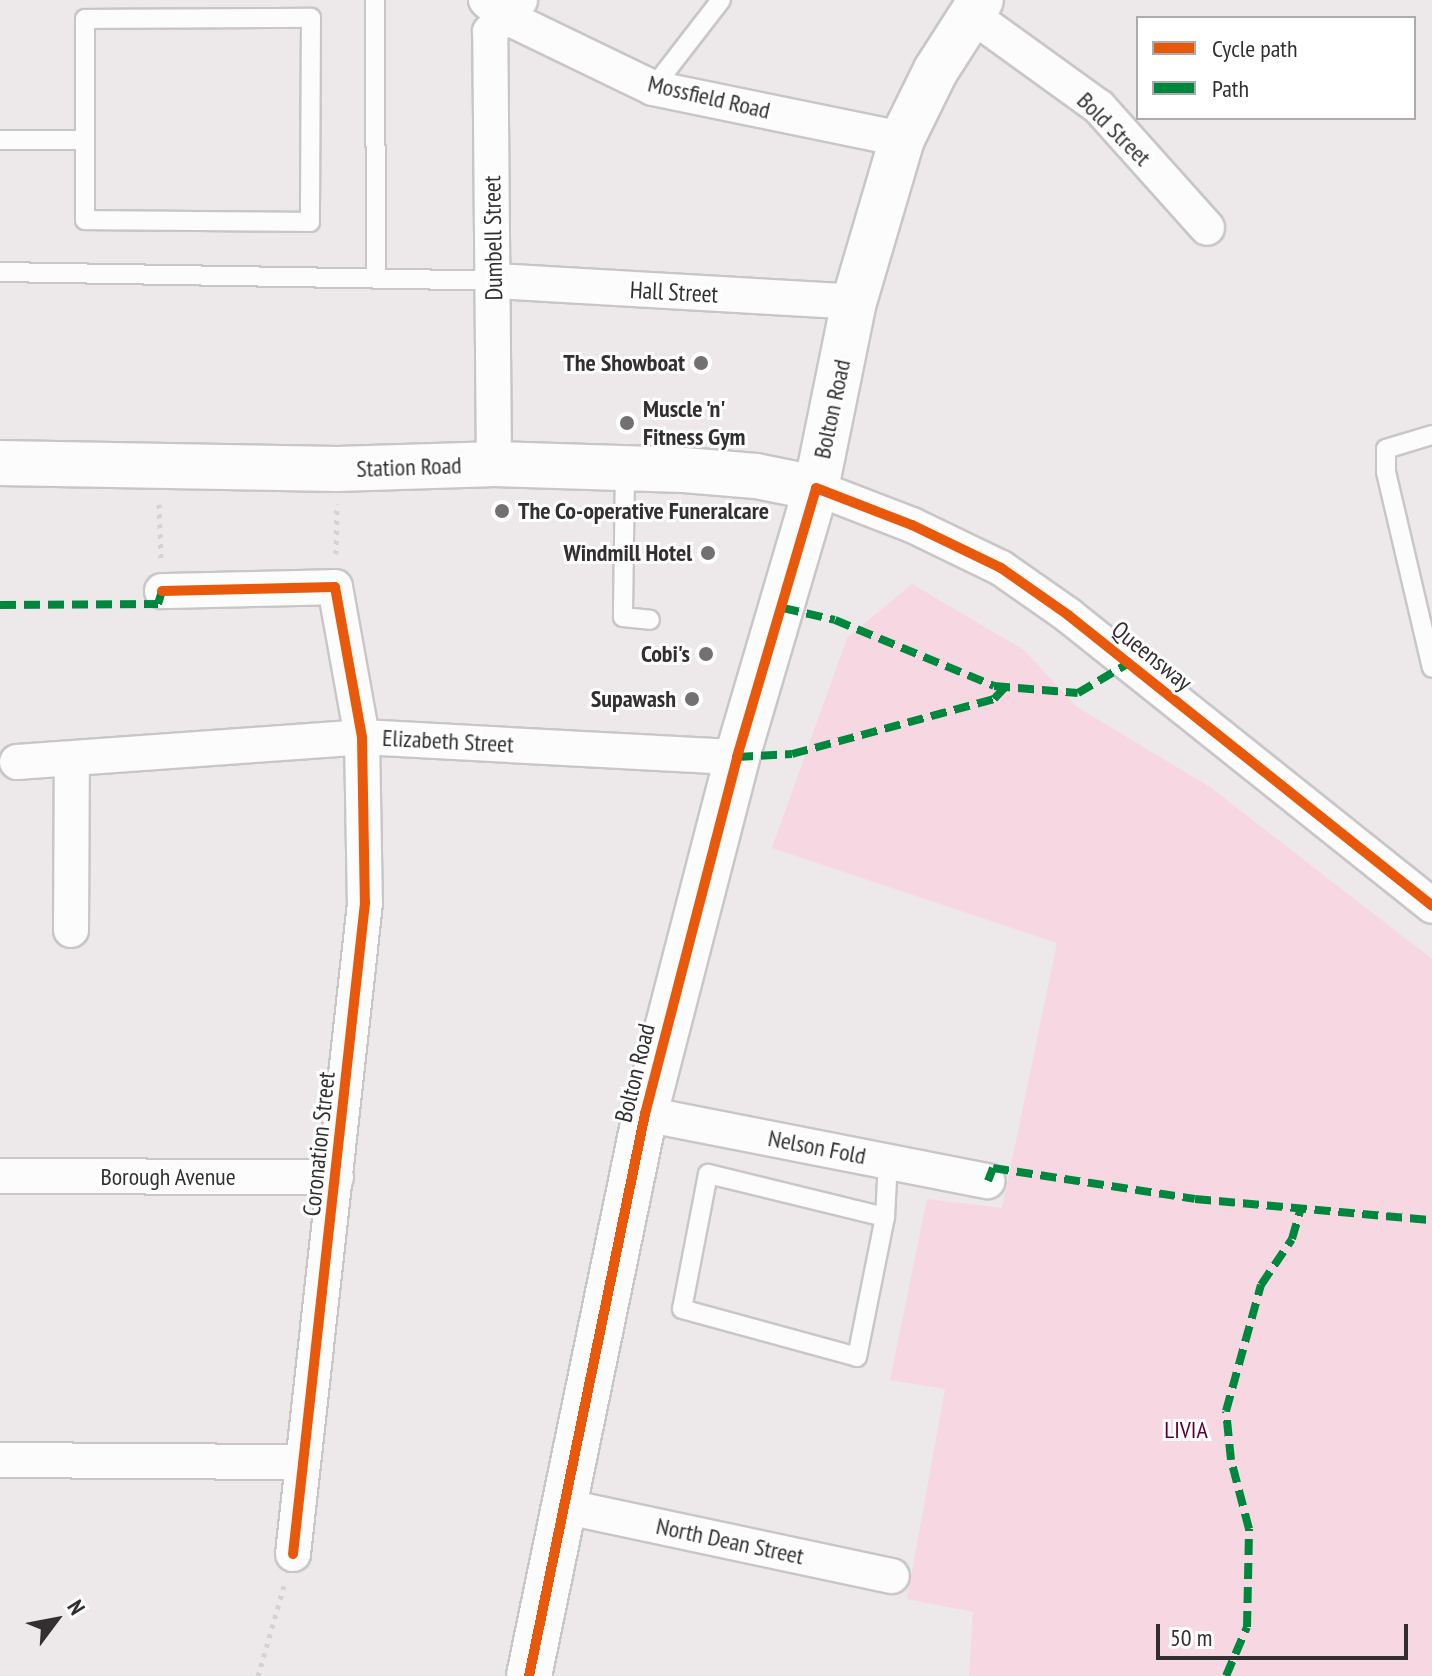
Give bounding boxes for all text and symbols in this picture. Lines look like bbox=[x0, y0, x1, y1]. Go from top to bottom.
legend bbox=[1136, 16, 1416, 120]
text: Cycle path bbox=[1212, 33, 1298, 64]
street label: Mossfield Road bbox=[645, 69, 773, 125]
text: Path bbox=[1212, 73, 1249, 104]
street label: Bold Street bbox=[1071, 86, 1157, 172]
street label: Dumbell Street bbox=[478, 175, 508, 301]
street label: Hall Street bbox=[629, 275, 719, 309]
place label: The Showboat bbox=[563, 349, 685, 377]
marker: The Showboat bbox=[692, 354, 710, 372]
street label: Bolton Road bbox=[807, 357, 857, 461]
place label: Muscle 'n' Fitness Gym bbox=[643, 395, 746, 451]
marker: Muscle 'n' Fitness Gym bbox=[618, 414, 636, 432]
street label: Station Road bbox=[356, 451, 462, 483]
place label: The Co-operative Funeralcare bbox=[518, 497, 769, 525]
marker: The Co-operative Funeralcare bbox=[493, 502, 511, 520]
place label: Windmill Hotel bbox=[563, 539, 692, 567]
marker: Windmill Hotel bbox=[699, 544, 717, 562]
street label: Queensway bbox=[1106, 615, 1198, 697]
place label: Cobi's bbox=[641, 640, 690, 668]
marker: Cobi's bbox=[697, 645, 715, 663]
place label: Supawash bbox=[591, 685, 676, 713]
marker: Supawash bbox=[683, 690, 701, 708]
street label: Elizabeth Street bbox=[382, 723, 514, 759]
street label: Bolton Road bbox=[609, 1021, 661, 1125]
street label: Coronation Street bbox=[297, 1070, 341, 1218]
street label: Nelson Fold bbox=[766, 1123, 868, 1171]
street label: Borough Avenue bbox=[100, 1163, 236, 1191]
park label: LIVIA bbox=[1164, 1416, 1208, 1444]
street label: North Dean Street bbox=[654, 1511, 806, 1571]
north arrow bbox=[16, 1580, 96, 1660]
text: N bbox=[61, 1595, 91, 1620]
scale bar bbox=[1160, 1608, 1412, 1658]
text: 50 m bbox=[1170, 1622, 1212, 1653]

